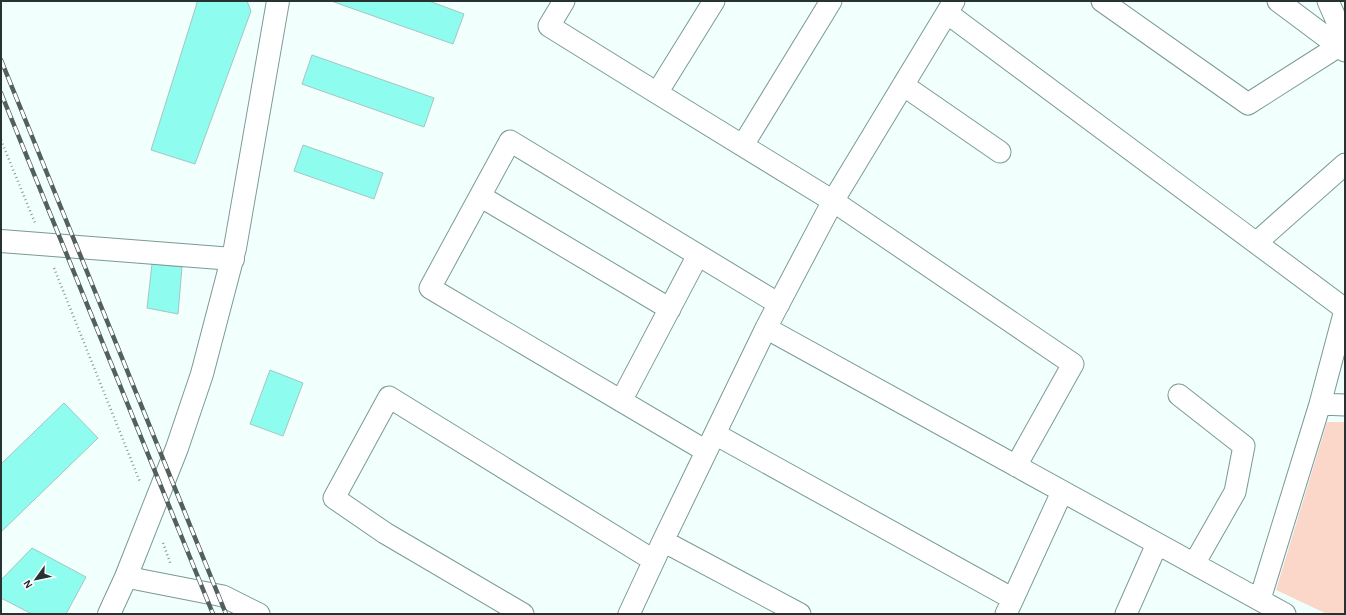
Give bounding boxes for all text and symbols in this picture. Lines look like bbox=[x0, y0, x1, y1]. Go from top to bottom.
north arrow bbox=[16, 559, 56, 599]
text: N bbox=[21, 578, 35, 590]

